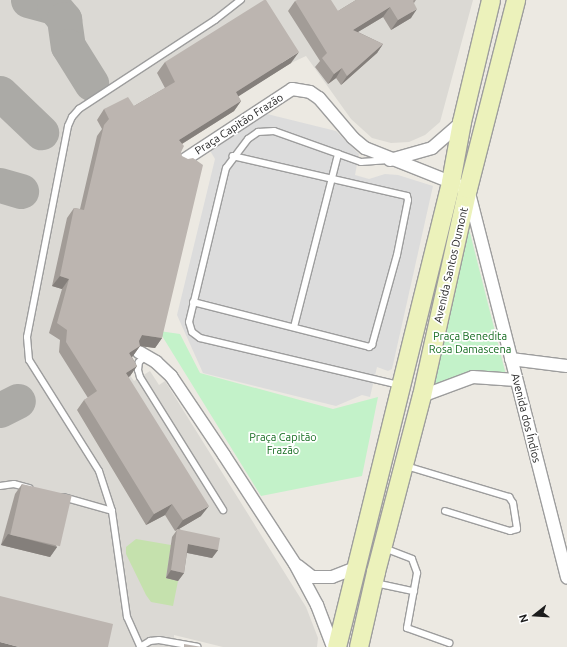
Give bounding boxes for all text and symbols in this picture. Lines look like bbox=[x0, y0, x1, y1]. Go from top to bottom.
street label: Praça Capitão Frazão bbox=[192, 91, 286, 157]
street label: Avenida Santos Dumont bbox=[431, 206, 471, 324]
park label: Praça Benedita Rosa Damascena bbox=[429, 330, 511, 356]
street label: Avenida dos Índios bbox=[509, 372, 543, 464]
park label: Praça Capitão Frazão bbox=[249, 431, 317, 457]
north arrow bbox=[515, 595, 555, 635]
text: N bbox=[517, 613, 530, 624]

